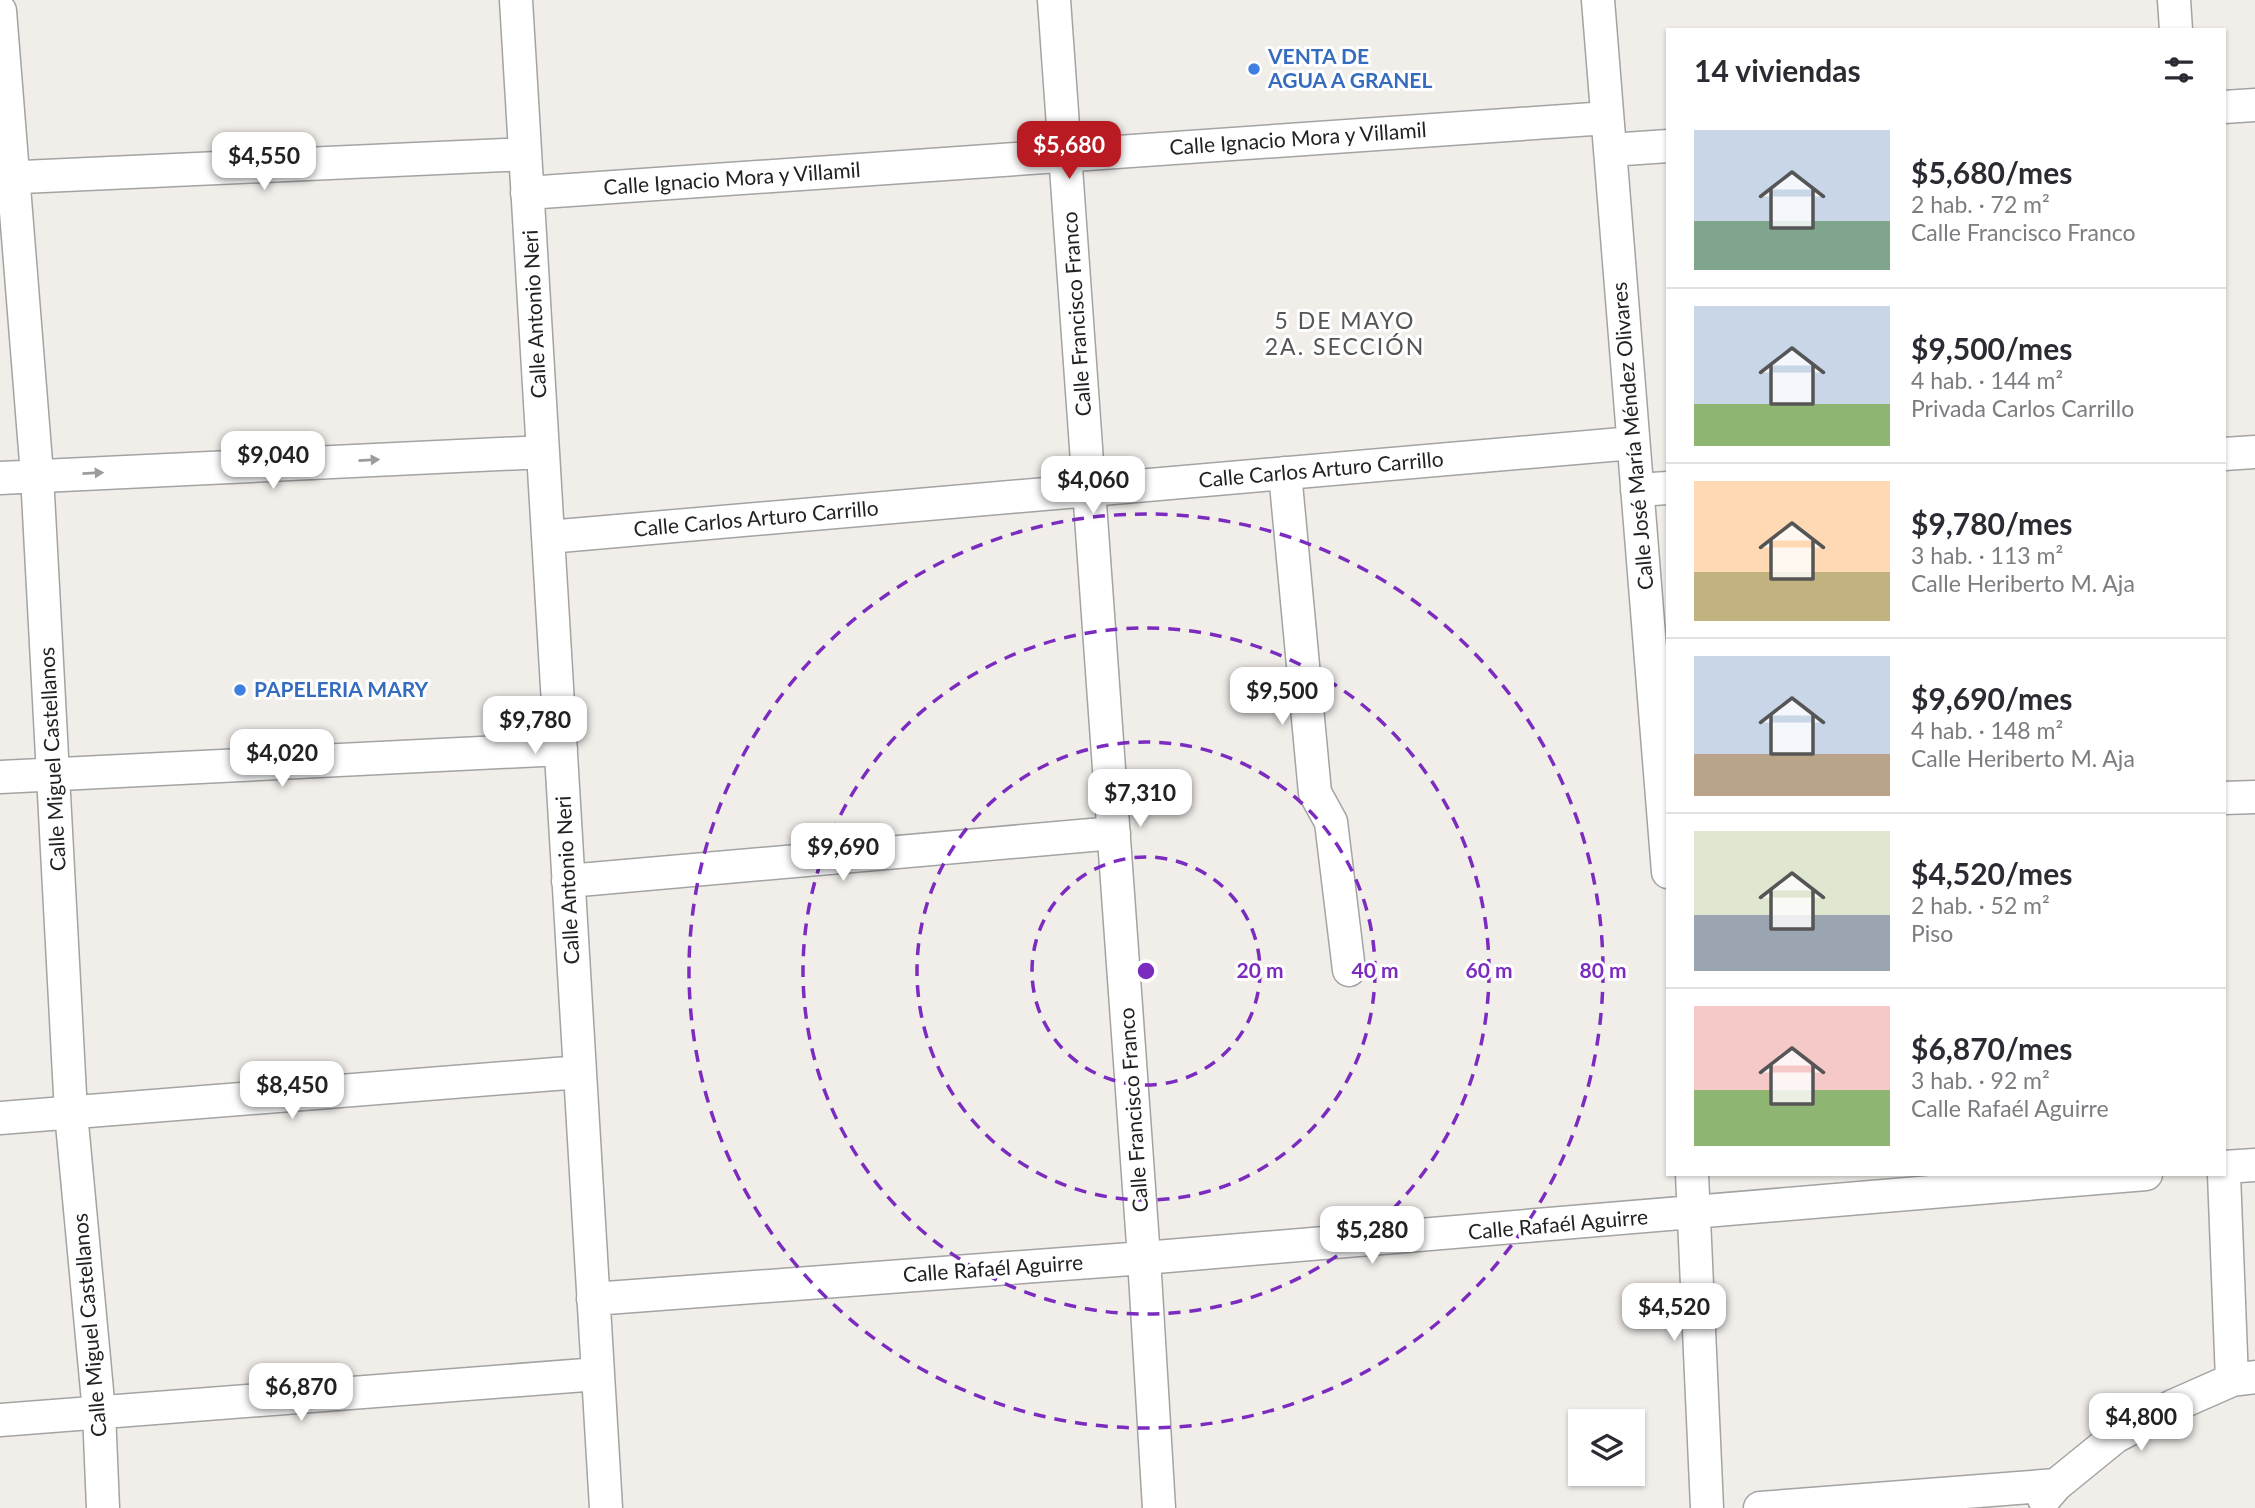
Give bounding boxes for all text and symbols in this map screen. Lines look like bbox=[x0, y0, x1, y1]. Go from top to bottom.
place label: VENTA DE AGUA A GRANEL bbox=[1267, 43, 1432, 92]
icon: filters bbox=[2160, 51, 2198, 89]
text: 14 viviendas bbox=[1694, 52, 1861, 88]
marker: VENTA DE AGUA A GRANEL bbox=[1246, 61, 1262, 77]
street label: Calle Ignacio Mora y Villamil bbox=[1169, 116, 1427, 159]
pin: $5,680 bbox=[1012, 122, 1126, 181]
text: $5,680 bbox=[1033, 130, 1105, 158]
pin: $4,550 bbox=[207, 132, 321, 192]
text: $4,550 bbox=[228, 141, 300, 169]
text: $5,680/mes bbox=[1911, 154, 2072, 190]
street label: Calle Ignacio Mora y Villamil bbox=[603, 156, 861, 199]
icon: home bbox=[1750, 158, 1834, 242]
text: 2 hab. · 72 m² bbox=[1911, 190, 2050, 218]
street label: Calle Francisco Franco bbox=[1056, 211, 1095, 417]
text: Calle Francisco Franco bbox=[1911, 218, 2136, 246]
street label: Calle Antonio Neri bbox=[517, 229, 550, 399]
street label: Calle José María Méndez Olivares bbox=[1606, 281, 1657, 591]
district label: 5 DE MAYO 2A. SECCIÓN bbox=[1265, 306, 1425, 360]
text: $9,500/mes bbox=[1911, 330, 2072, 366]
icon: home bbox=[1750, 334, 1834, 418]
text: 4 hab. · 144 m² bbox=[1911, 366, 2063, 394]
text: Privada Carlos Carrillo bbox=[1911, 394, 2134, 422]
pin: $9,040 bbox=[216, 432, 330, 491]
text: $9,040 bbox=[237, 440, 309, 468]
street label: Calle Carlos Arturo Carrillo bbox=[1197, 445, 1444, 492]
one-way arrow bbox=[358, 454, 380, 465]
pin: $4,060 bbox=[1036, 456, 1150, 516]
text: $4,060 bbox=[1057, 465, 1129, 493]
one-way arrow bbox=[82, 467, 104, 478]
street label: Calle Carlos Arturo Carrillo bbox=[632, 494, 879, 541]
text: $9,780/mes bbox=[1911, 505, 2072, 541]
icon: home bbox=[1750, 509, 1834, 593]
text: 3 hab. · 113 m² bbox=[1911, 541, 2063, 569]
text: Calle Heriberto M. Aja bbox=[1911, 569, 2135, 597]
street label: Calle Miguel Castellanos bbox=[33, 646, 70, 872]
pin: $9,500 bbox=[1225, 668, 1339, 727]
place label: PAPELERIA MARY bbox=[254, 676, 429, 701]
text: $9,500 bbox=[1246, 676, 1318, 704]
text: $9,690/mes bbox=[1911, 680, 2072, 716]
marker: PAPELERIA MARY bbox=[232, 682, 248, 698]
icon: home bbox=[1750, 684, 1834, 768]
pin: $9,780 bbox=[478, 696, 592, 756]
text: $9,780 bbox=[499, 705, 571, 733]
text: 4 hab. · 148 m² bbox=[1911, 716, 2063, 744]
pin: $4,020 bbox=[225, 730, 339, 789]
text: $4,020 bbox=[246, 738, 318, 766]
text: Calle Heriberto M. Aja bbox=[1911, 744, 2135, 772]
pin: $7,310 bbox=[1083, 770, 1197, 829]
text: $7,310 bbox=[1104, 778, 1176, 806]
street label: Calle Antonio Neri bbox=[550, 795, 583, 965]
pin: $9,690 bbox=[786, 824, 900, 883]
text: $9,690 bbox=[807, 832, 879, 860]
text: $4,520/mes bbox=[1911, 855, 2072, 891]
icon: home bbox=[1750, 859, 1834, 943]
text: 2 hab. · 52 m² bbox=[1911, 891, 2050, 919]
text: Piso bbox=[1911, 919, 1953, 947]
text: 20 m bbox=[1236, 957, 1284, 982]
text: 40 m bbox=[1351, 957, 1399, 982]
text: 60 m bbox=[1465, 957, 1513, 982]
text: 80 m bbox=[1579, 957, 1627, 982]
centre of rings bbox=[1134, 959, 1158, 983]
street label: Calle Francisco Franco bbox=[1113, 1007, 1152, 1213]
text: $6,870/mes bbox=[1911, 1030, 2072, 1066]
icon: home bbox=[1750, 1034, 1834, 1118]
pin: $8,450 bbox=[235, 1062, 349, 1121]
text: 3 hab. · 92 m² bbox=[1911, 1066, 2050, 1094]
text: $8,450 bbox=[256, 1070, 328, 1098]
text: Calle Rafaél Aguirre bbox=[1911, 1094, 2109, 1122]
street label: Calle Rafaél Aguirre bbox=[1467, 1203, 1649, 1244]
pin: $5,280 bbox=[1315, 1206, 1429, 1266]
street label: Calle Miguel Castellanos bbox=[66, 1212, 111, 1438]
text: $5,280 bbox=[1336, 1215, 1408, 1243]
street label: Calle Rafaél Aguirre bbox=[902, 1249, 1084, 1286]
pin: $4,520 bbox=[1617, 1284, 1731, 1343]
text: $4,520 bbox=[1638, 1292, 1710, 1320]
pin: $6,870 bbox=[244, 1364, 358, 1423]
text: $6,870 bbox=[265, 1372, 337, 1400]
pin: $4,800 bbox=[2084, 1394, 2198, 1453]
text: $4,800 bbox=[2105, 1402, 2177, 1430]
map controls bbox=[1568, 1409, 1645, 1486]
button: layers bbox=[1568, 1409, 1645, 1486]

